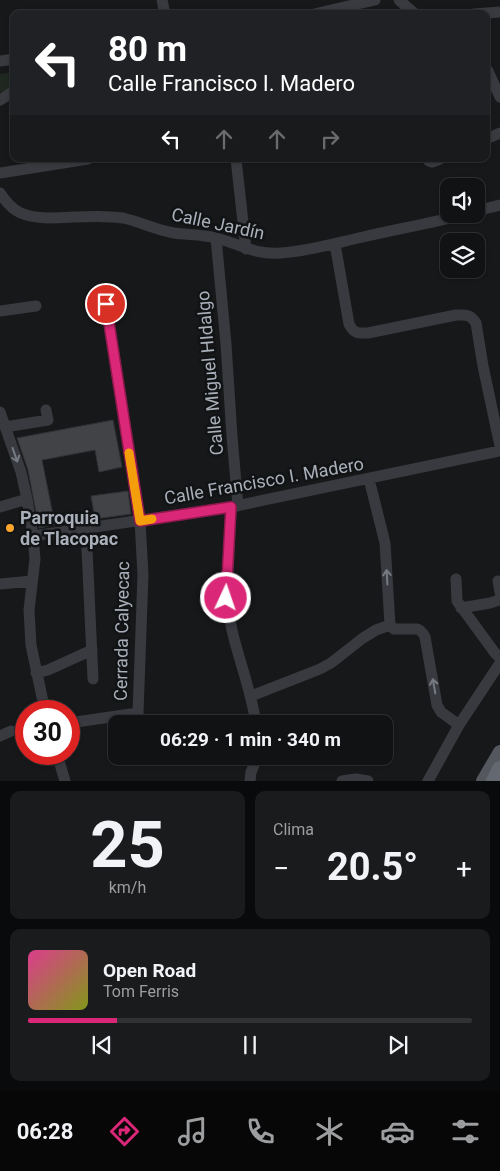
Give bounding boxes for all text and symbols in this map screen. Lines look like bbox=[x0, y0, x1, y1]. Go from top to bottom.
text: 80 m bbox=[108, 29, 187, 70]
icon: left bbox=[25, 30, 90, 95]
text: Calle Francisco I. Madero bbox=[108, 71, 355, 96]
icon: left bbox=[157, 125, 185, 153]
icon: ahead bbox=[210, 125, 238, 153]
icon: ahead bbox=[263, 125, 291, 153]
icon: right bbox=[316, 125, 344, 153]
map controls bbox=[440, 178, 485, 278]
button: sound bbox=[440, 178, 485, 223]
street label: Calle Jardín bbox=[170, 203, 266, 244]
button: layers bbox=[440, 233, 485, 278]
pin bbox=[85, 283, 127, 325]
icon: arrive bbox=[92, 290, 120, 318]
street label: Calle Miguel HIdalgo bbox=[192, 290, 227, 456]
one-way arrow bbox=[11, 447, 20, 463]
street label: Calle Francisco I. Madero bbox=[163, 453, 365, 508]
place label: Parroquia de Tlacopac bbox=[20, 507, 118, 549]
marker: Parroquia de Tlacopac bbox=[4, 522, 16, 534]
street label: Cerrada Calyecac bbox=[110, 561, 133, 701]
one-way arrow bbox=[382, 569, 391, 585]
position arrow bbox=[199, 571, 251, 623]
one-way arrow bbox=[428, 679, 438, 695]
speed limit sign: 30 bbox=[15, 700, 80, 765]
text: 06:29 · 1 min · 340 m bbox=[160, 728, 341, 751]
text: 25 bbox=[90, 807, 165, 883]
text: Clima bbox=[273, 820, 314, 839]
text: 20.5° bbox=[327, 845, 418, 889]
text: − bbox=[273, 852, 289, 885]
text: + bbox=[456, 852, 472, 885]
text: km/h bbox=[109, 878, 146, 897]
text: Open Road bbox=[103, 959, 196, 982]
text: Tom Ferris bbox=[103, 982, 179, 1001]
icon: previous bbox=[88, 1031, 116, 1059]
icon: pause bbox=[236, 1031, 264, 1059]
icon: next bbox=[384, 1031, 412, 1059]
icon: directions bbox=[107, 1114, 142, 1149]
icon: music bbox=[175, 1114, 210, 1149]
icon: phone bbox=[243, 1114, 278, 1149]
icon: climate bbox=[312, 1114, 347, 1149]
icon: car bbox=[380, 1114, 415, 1149]
icon: filters bbox=[448, 1114, 483, 1149]
text: 06:28 bbox=[17, 1119, 73, 1144]

